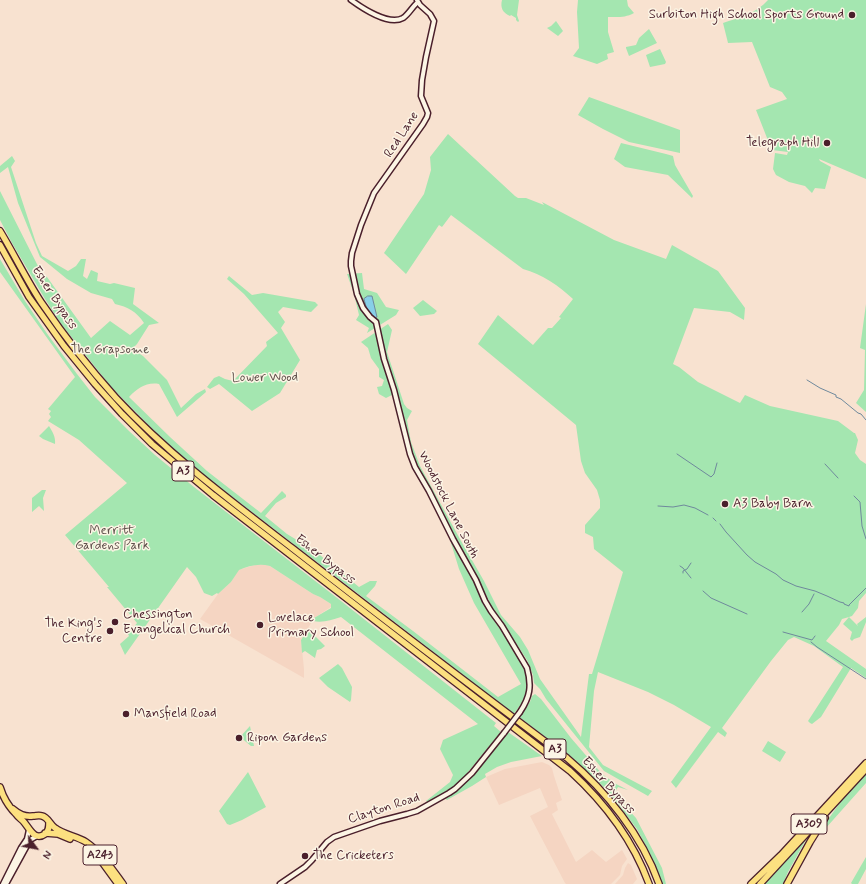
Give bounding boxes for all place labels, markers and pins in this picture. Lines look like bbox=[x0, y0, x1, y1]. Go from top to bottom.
place label: Surbiton High School Sports Ground bbox=[649, 7, 844, 23]
marker: Surbiton High School Sports Ground bbox=[847, 10, 857, 20]
place label: Telegraph Hill bbox=[746, 135, 819, 151]
marker: Telegraph Hill bbox=[822, 138, 832, 148]
place label: A3 Baby Barn bbox=[733, 496, 813, 512]
marker: A3 Baby Barn bbox=[720, 499, 730, 509]
place label: Chessington Evangelical Church bbox=[123, 607, 230, 638]
place label: Lovelace Primary School bbox=[268, 610, 354, 641]
place label: The King's Centre bbox=[45, 616, 102, 647]
marker: Chessington Evangelical Church bbox=[110, 617, 120, 627]
marker: Lovelace Primary School bbox=[255, 620, 265, 630]
marker: The King's Centre bbox=[105, 626, 115, 636]
place label: Mansfield Road bbox=[134, 706, 217, 722]
marker: Mansfield Road bbox=[121, 709, 131, 719]
place label: Ripon Gardens bbox=[247, 730, 327, 746]
marker: Ripon Gardens bbox=[234, 733, 244, 743]
place label: The Cricketers bbox=[313, 848, 394, 864]
marker: The Cricketers bbox=[300, 851, 310, 861]

